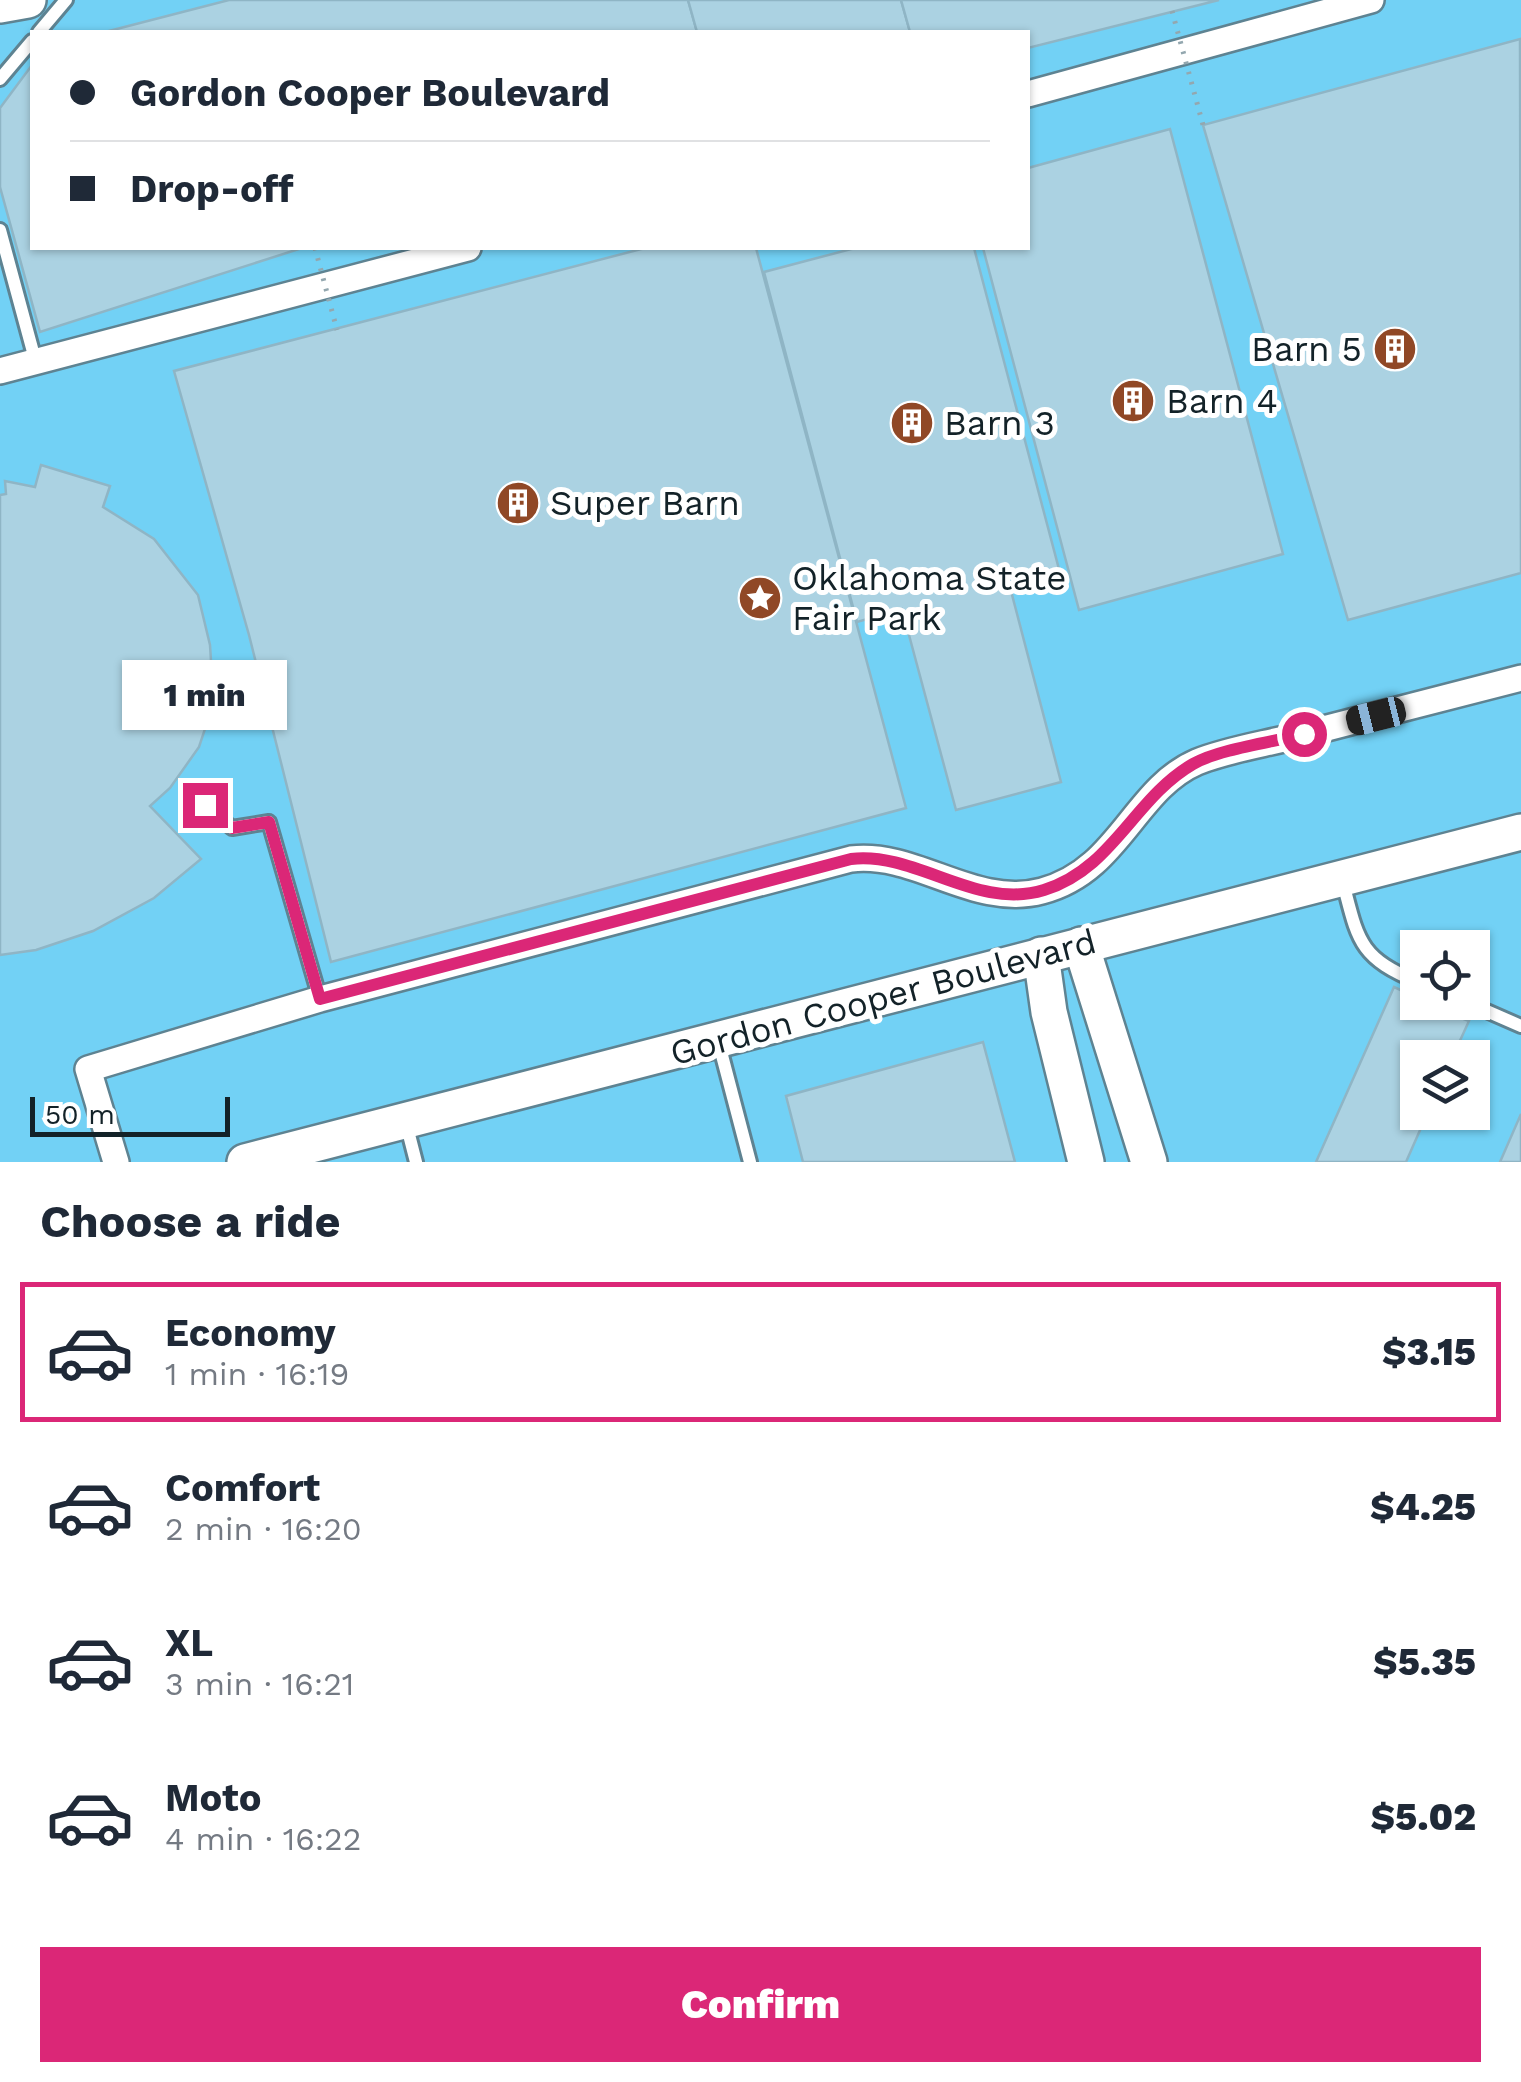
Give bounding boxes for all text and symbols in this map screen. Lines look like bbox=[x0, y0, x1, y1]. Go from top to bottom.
text: Gordon Cooper Boulevard bbox=[130, 71, 610, 115]
text: Drop-off bbox=[130, 167, 294, 211]
building icon: Barn 5 bbox=[1372, 326, 1418, 372]
place label: Barn 5 bbox=[1251, 328, 1362, 370]
building icon: Barn 4 bbox=[1110, 378, 1156, 424]
place label: Barn 4 bbox=[1166, 380, 1278, 422]
building icon: Barn 3 bbox=[889, 400, 935, 446]
place label: Barn 3 bbox=[944, 402, 1055, 444]
building icon: Super Barn bbox=[495, 480, 541, 526]
place label: Super Barn bbox=[550, 482, 740, 524]
place label: Oklahoma State Fair Park bbox=[792, 557, 1066, 639]
place icon: Oklahoma State Fair Park bbox=[737, 575, 783, 621]
callout: 1 min bbox=[122, 660, 288, 730]
text: 1 min bbox=[163, 676, 246, 714]
car bbox=[1343, 694, 1409, 738]
route start bbox=[1282, 712, 1327, 757]
route end bbox=[183, 783, 228, 828]
street label: Gordon Cooper Boulevard bbox=[665, 920, 1101, 1074]
map controls bbox=[1400, 930, 1490, 1130]
button: locate bbox=[1400, 930, 1490, 1020]
button: layers bbox=[1400, 1040, 1490, 1130]
scale bar bbox=[30, 1092, 230, 1136]
text: 50 m bbox=[45, 1098, 115, 1131]
text: Choose a ride bbox=[40, 1195, 340, 1248]
icon: car bbox=[45, 1307, 135, 1397]
text: Economy bbox=[165, 1311, 336, 1355]
text: $3.15 bbox=[1382, 1330, 1476, 1374]
text: 1 min · 16:19 bbox=[165, 1355, 349, 1393]
icon: car bbox=[45, 1462, 135, 1552]
text: Comfort bbox=[165, 1466, 320, 1510]
text: $4.25 bbox=[1370, 1485, 1476, 1529]
text: 2 min · 16:20 bbox=[165, 1510, 362, 1548]
icon: car bbox=[45, 1617, 135, 1707]
text: XL bbox=[165, 1621, 213, 1665]
text: $5.35 bbox=[1373, 1640, 1476, 1684]
text: 3 min · 16:21 bbox=[165, 1665, 354, 1703]
icon: car bbox=[45, 1772, 135, 1862]
text: Moto bbox=[165, 1776, 261, 1820]
text: $5.02 bbox=[1370, 1795, 1476, 1839]
text: 4 min · 16:22 bbox=[165, 1820, 361, 1858]
button: Confirm bbox=[40, 1947, 1481, 2062]

